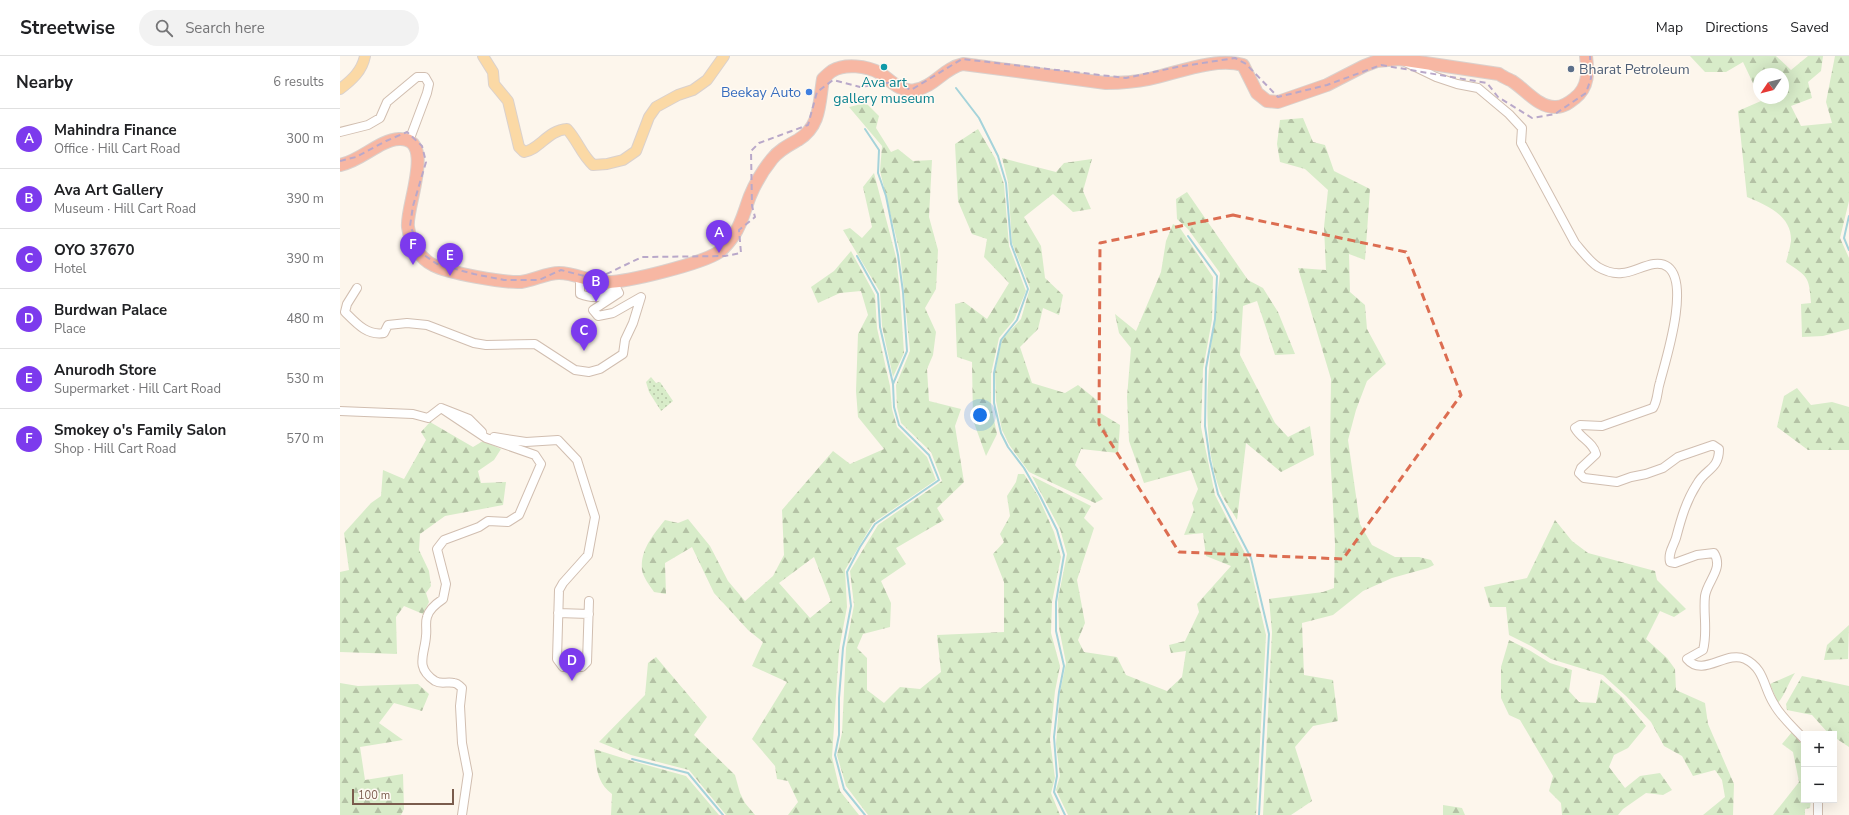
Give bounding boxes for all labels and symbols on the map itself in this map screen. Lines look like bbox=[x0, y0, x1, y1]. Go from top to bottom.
place label: Bharat Petroleum bbox=[1579, 60, 1690, 79]
marker: Ava art gallery museum bbox=[879, 62, 889, 72]
marker: Bharat Petroleum bbox=[1566, 64, 1576, 74]
north arrow bbox=[1753, 68, 1789, 104]
place label: Ava art gallery museum bbox=[833, 73, 935, 108]
place label: Beekay Auto bbox=[721, 83, 801, 102]
marker: Beekay Auto bbox=[804, 87, 814, 97]
pin: A bbox=[706, 220, 732, 253]
pin: F bbox=[400, 232, 426, 265]
pin: E bbox=[437, 243, 463, 276]
pin: B bbox=[583, 269, 609, 302]
pin: C bbox=[571, 318, 597, 351]
your location bbox=[970, 405, 990, 425]
pin: D bbox=[559, 648, 585, 681]
scale bar bbox=[352, 787, 454, 806]

